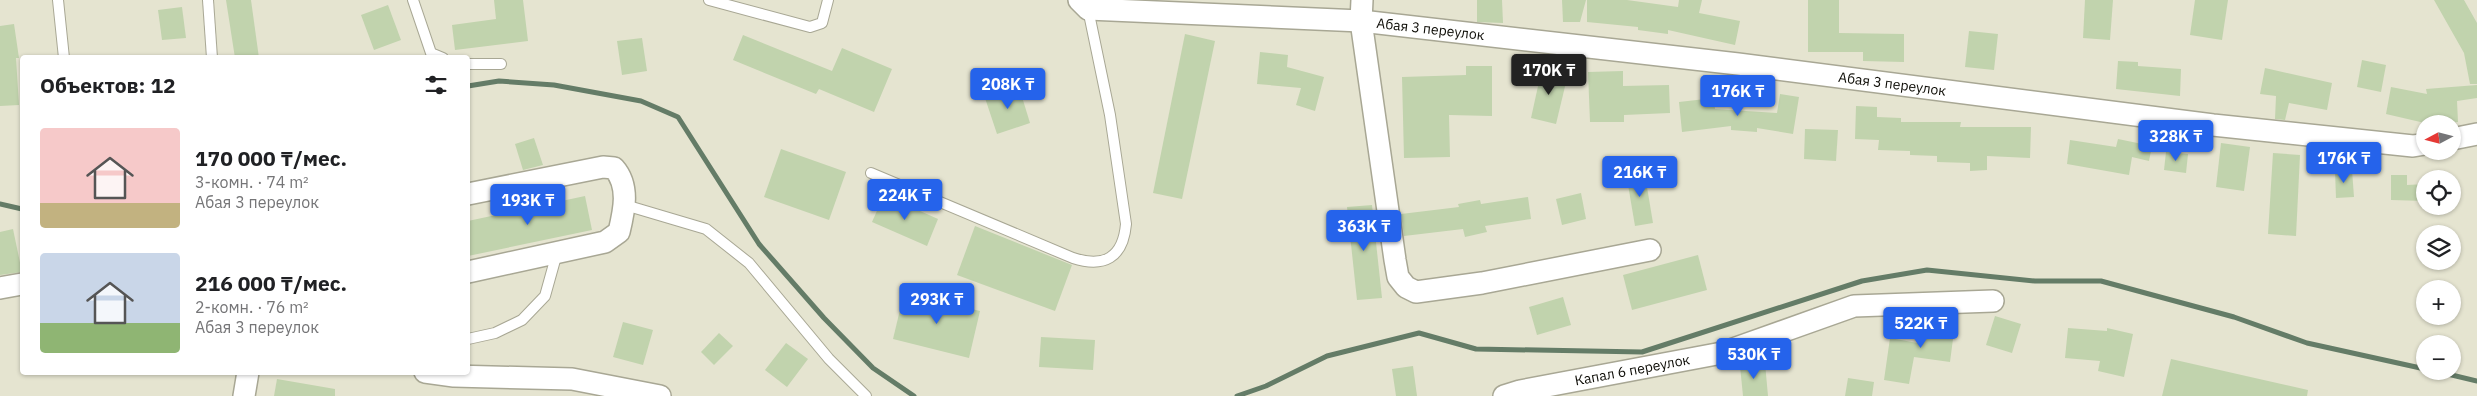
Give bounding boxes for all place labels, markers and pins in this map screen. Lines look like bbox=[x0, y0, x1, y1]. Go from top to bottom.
pin: 170K ₸ bbox=[1508, 54, 1590, 96]
pin: 208K ₸ bbox=[967, 68, 1049, 110]
pin: 176K ₸ bbox=[1697, 74, 1779, 117]
pin: 328K ₸ bbox=[2135, 120, 2217, 162]
pin: 176K ₸ bbox=[2303, 142, 2385, 184]
pin: 216K ₸ bbox=[1599, 156, 1681, 198]
pin: 224K ₸ bbox=[864, 178, 946, 221]
pin: 193K ₸ bbox=[487, 184, 569, 226]
pin: 363K ₸ bbox=[1323, 210, 1405, 252]
pin: 293K ₸ bbox=[896, 282, 978, 325]
pin: 522K ₸ bbox=[1880, 306, 1962, 349]
pin: 530K ₸ bbox=[1713, 338, 1795, 380]

